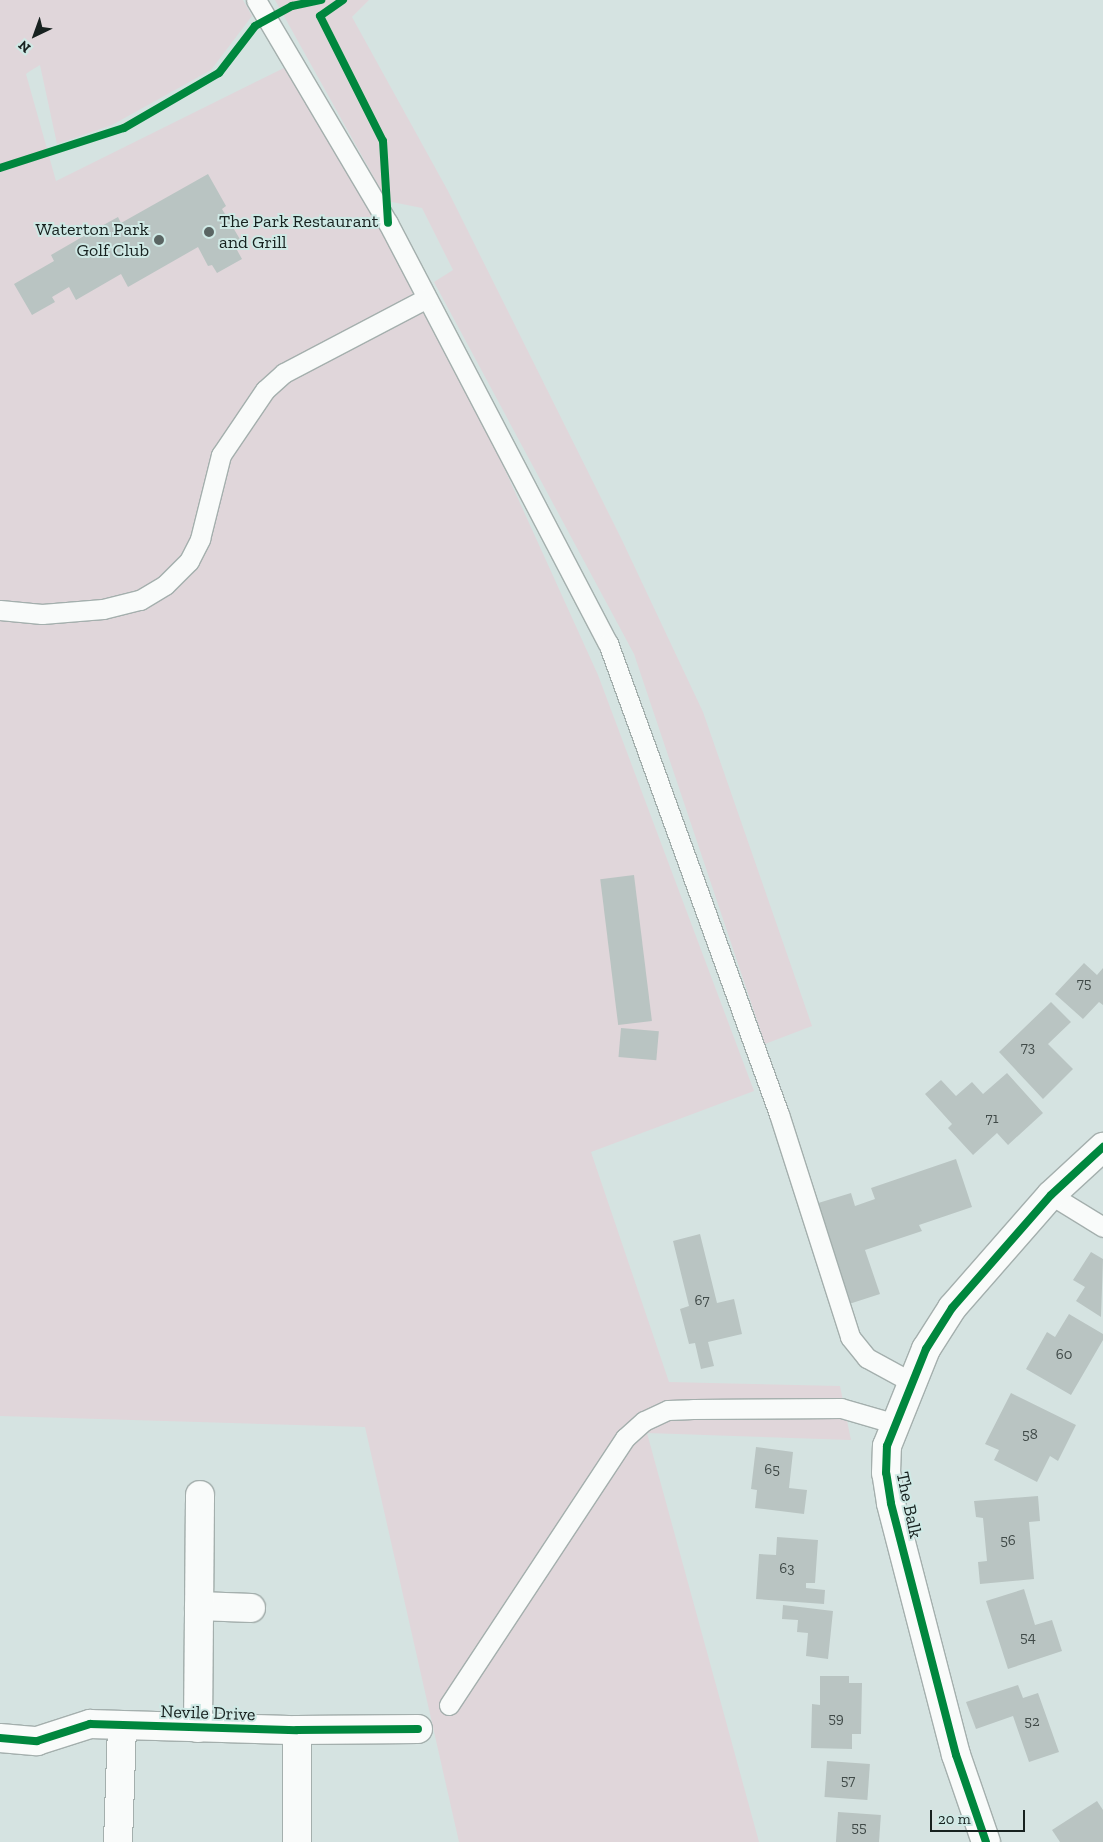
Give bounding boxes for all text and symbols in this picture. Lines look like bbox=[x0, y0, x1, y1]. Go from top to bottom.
north arrow bbox=[10, 10, 60, 60]
text: N bbox=[15, 37, 34, 56]
place label: The Park Restaurant and Grill bbox=[219, 211, 379, 253]
place label: Waterton Park Golf Club bbox=[36, 219, 149, 262]
marker: The Park Restaurant and Grill bbox=[203, 226, 215, 238]
marker: Waterton Park Golf Club bbox=[153, 234, 165, 246]
house number: 75 bbox=[1077, 975, 1091, 993]
house number: 73 bbox=[1021, 1039, 1035, 1057]
house number: 71 bbox=[986, 1110, 998, 1128]
house number: 67 bbox=[694, 1292, 710, 1310]
house number: 60 bbox=[1056, 1346, 1072, 1364]
house number: 58 bbox=[1022, 1426, 1038, 1444]
house number: 65 bbox=[764, 1461, 780, 1479]
street label: The Balk bbox=[891, 1470, 927, 1540]
house number: 56 bbox=[1000, 1532, 1016, 1550]
house number: 63 bbox=[779, 1560, 795, 1578]
house number: 54 bbox=[1020, 1629, 1036, 1647]
street label: Nevile Drive bbox=[160, 1701, 256, 1725]
house number: 59 bbox=[828, 1710, 844, 1728]
house number: 52 bbox=[1024, 1713, 1040, 1731]
house number: 57 bbox=[841, 1772, 855, 1790]
scale bar bbox=[933, 1800, 1028, 1832]
text: 20 m bbox=[938, 1810, 971, 1828]
house number: 55 bbox=[851, 1819, 867, 1837]

